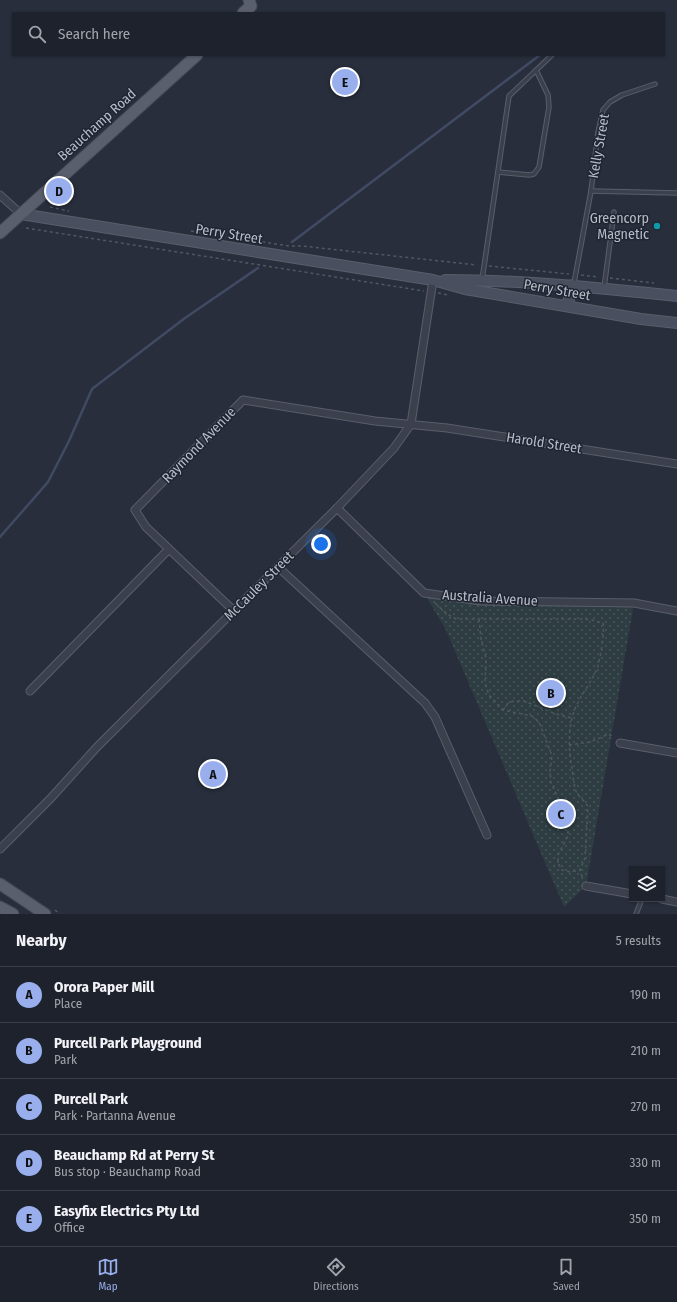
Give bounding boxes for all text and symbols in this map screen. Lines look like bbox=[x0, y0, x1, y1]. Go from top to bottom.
search box bbox=[12, 12, 665, 56]
icon: search bbox=[26, 23, 48, 45]
text: Search here bbox=[58, 25, 130, 43]
pin: E bbox=[332, 67, 358, 97]
street label: Beauchamp Road bbox=[54, 85, 140, 165]
street label: Kelly Street bbox=[585, 112, 613, 180]
pin: D bbox=[46, 176, 72, 206]
place label: Greencorp Magnetic bbox=[590, 210, 649, 243]
street label: Perry Street bbox=[194, 220, 264, 248]
marker: Greencorp Magnetic bbox=[652, 221, 662, 231]
street label: Perry Street bbox=[522, 276, 592, 304]
street label: Raymond Avenue bbox=[159, 404, 239, 486]
street label: Harold Street bbox=[505, 429, 583, 457]
your location bbox=[311, 534, 331, 554]
street label: McCauley Street bbox=[221, 547, 298, 624]
street label: Australia Avenue bbox=[442, 586, 538, 610]
pin: B bbox=[538, 678, 564, 708]
pin: A bbox=[200, 759, 226, 789]
pin: C bbox=[548, 799, 574, 829]
map controls bbox=[629, 866, 665, 902]
button: layers bbox=[629, 866, 665, 902]
text: Nearby bbox=[16, 930, 67, 951]
text: 5 results bbox=[616, 933, 661, 948]
text: Orora Paper Mill bbox=[54, 978, 154, 996]
text: A bbox=[25, 987, 33, 1002]
text: 190 m bbox=[630, 987, 661, 1002]
text: Place bbox=[54, 996, 82, 1011]
text: Purcell Park Playground bbox=[54, 1034, 202, 1052]
text: B bbox=[25, 1043, 33, 1058]
text: 210 m bbox=[631, 1043, 661, 1058]
text: Park bbox=[54, 1052, 77, 1067]
text: Purcell Park bbox=[54, 1090, 128, 1108]
text: C bbox=[26, 1099, 32, 1114]
text: 270 m bbox=[630, 1099, 661, 1114]
text: Park · Partanna Avenue bbox=[54, 1108, 176, 1123]
text: Beauchamp Rd at Perry St bbox=[54, 1146, 215, 1164]
text: D bbox=[25, 1155, 33, 1170]
text: 330 m bbox=[629, 1155, 661, 1170]
text: Bus stop · Beauchamp Road bbox=[54, 1164, 201, 1179]
text: Easyfix Electrics Pty Ltd bbox=[54, 1202, 200, 1220]
text: E bbox=[26, 1211, 32, 1226]
text: 350 m bbox=[629, 1211, 661, 1226]
text: Office bbox=[54, 1220, 85, 1235]
tab: Map bbox=[97, 1256, 119, 1293]
tab: Directions bbox=[313, 1256, 359, 1293]
tab: Saved bbox=[553, 1256, 580, 1293]

